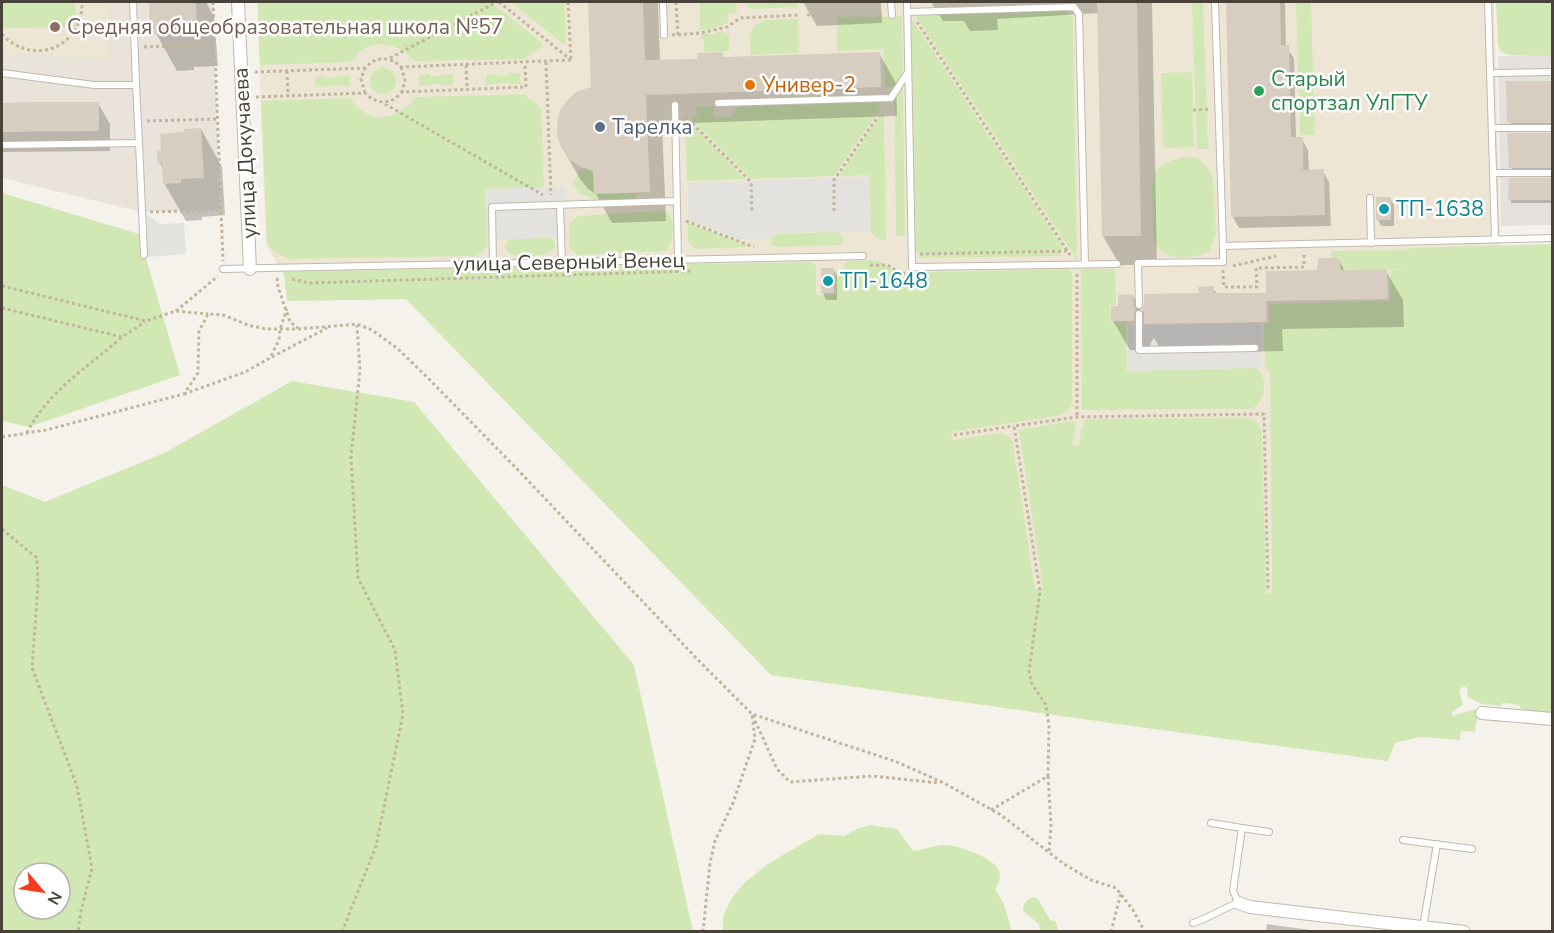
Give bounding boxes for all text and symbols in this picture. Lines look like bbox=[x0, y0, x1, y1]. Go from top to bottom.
place label: Средняя общеобразовательная школа №57 bbox=[67, 13, 503, 41]
marker: Средняя общеобразовательная школа №57 bbox=[48, 20, 62, 34]
place label: Старый спортзал УлГТУ bbox=[1271, 65, 1428, 117]
street label: улица Докучаева bbox=[227, 67, 263, 239]
place label: Универ-2 bbox=[761, 71, 856, 99]
marker: Универ-2 bbox=[743, 78, 757, 92]
marker: Старый спортзал УлГТУ bbox=[1252, 84, 1266, 98]
place label: Тарелка bbox=[612, 113, 693, 141]
marker: Тарелка bbox=[593, 120, 607, 134]
place label: ТП-1638 bbox=[1396, 195, 1484, 223]
marker: ТП-1638 bbox=[1377, 202, 1391, 216]
street label: улица Северный Венец bbox=[453, 246, 685, 278]
place label: ТП-1648 bbox=[840, 267, 928, 295]
marker: ТП-1648 bbox=[821, 274, 835, 288]
north arrow bbox=[12, 861, 72, 921]
text: N bbox=[42, 887, 67, 908]

